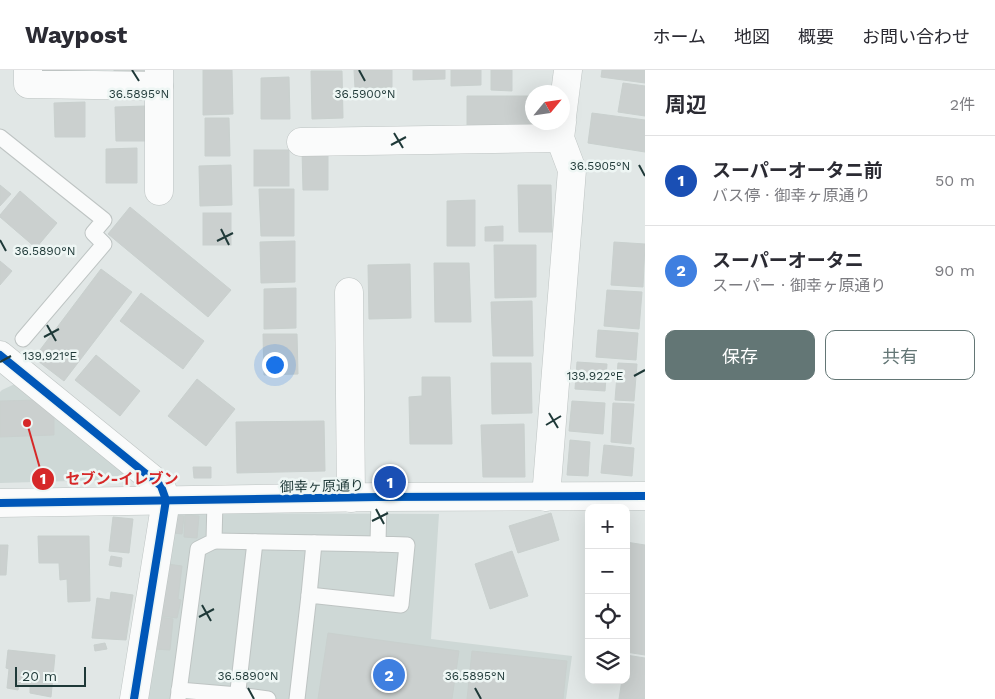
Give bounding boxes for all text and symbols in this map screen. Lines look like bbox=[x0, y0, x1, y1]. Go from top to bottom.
text: Waypost bbox=[25, 21, 127, 49]
text: ホーム bbox=[653, 26, 706, 47]
text: 地図 bbox=[734, 26, 770, 47]
text: 概要 bbox=[798, 26, 834, 47]
text: お問い合わせ bbox=[862, 26, 970, 47]
north arrow bbox=[525, 85, 570, 130]
text: 36.5895°N bbox=[109, 87, 169, 101]
text: 36.5900°N bbox=[334, 87, 396, 101]
text: 周辺 bbox=[665, 92, 707, 117]
text: 2件 bbox=[950, 95, 975, 114]
text: 36.5905°N bbox=[570, 159, 630, 173]
text: スーパーオータニ前 bbox=[712, 159, 883, 182]
text: 1 bbox=[678, 171, 684, 190]
text: 50 m bbox=[935, 171, 975, 190]
text: バス停 · 御幸ヶ原通り bbox=[712, 186, 871, 205]
text: 36.5890°N bbox=[14, 244, 76, 258]
text: スーパーオータニ bbox=[712, 249, 864, 272]
text: 2 bbox=[676, 261, 686, 280]
text: 90 m bbox=[934, 261, 975, 280]
text: スーパー · 御幸ヶ原通り bbox=[712, 276, 886, 295]
button: 保存 bbox=[665, 330, 815, 380]
button: 共有 bbox=[825, 330, 975, 380]
text: 139.921°E bbox=[23, 349, 78, 363]
your location bbox=[262, 352, 288, 378]
text: 139.922°E bbox=[567, 369, 624, 383]
pin: 1 bbox=[374, 463, 406, 501]
callout: セブン-イレブン bbox=[31, 464, 189, 494]
text: 1 bbox=[40, 470, 46, 488]
text: セブン-イレブン bbox=[66, 470, 178, 488]
street label: 御幸ヶ原通り bbox=[280, 477, 364, 495]
map controls bbox=[585, 504, 630, 684]
button: + bbox=[585, 504, 630, 549]
button: − bbox=[585, 549, 630, 594]
button: locate bbox=[585, 594, 630, 639]
button: layers bbox=[585, 639, 630, 684]
pin: 2 bbox=[373, 656, 405, 694]
scale bar bbox=[15, 664, 86, 687]
text: 20 m bbox=[22, 668, 57, 684]
text: 36.5890°N bbox=[217, 669, 279, 683]
text: 36.5895°N bbox=[445, 669, 505, 683]

